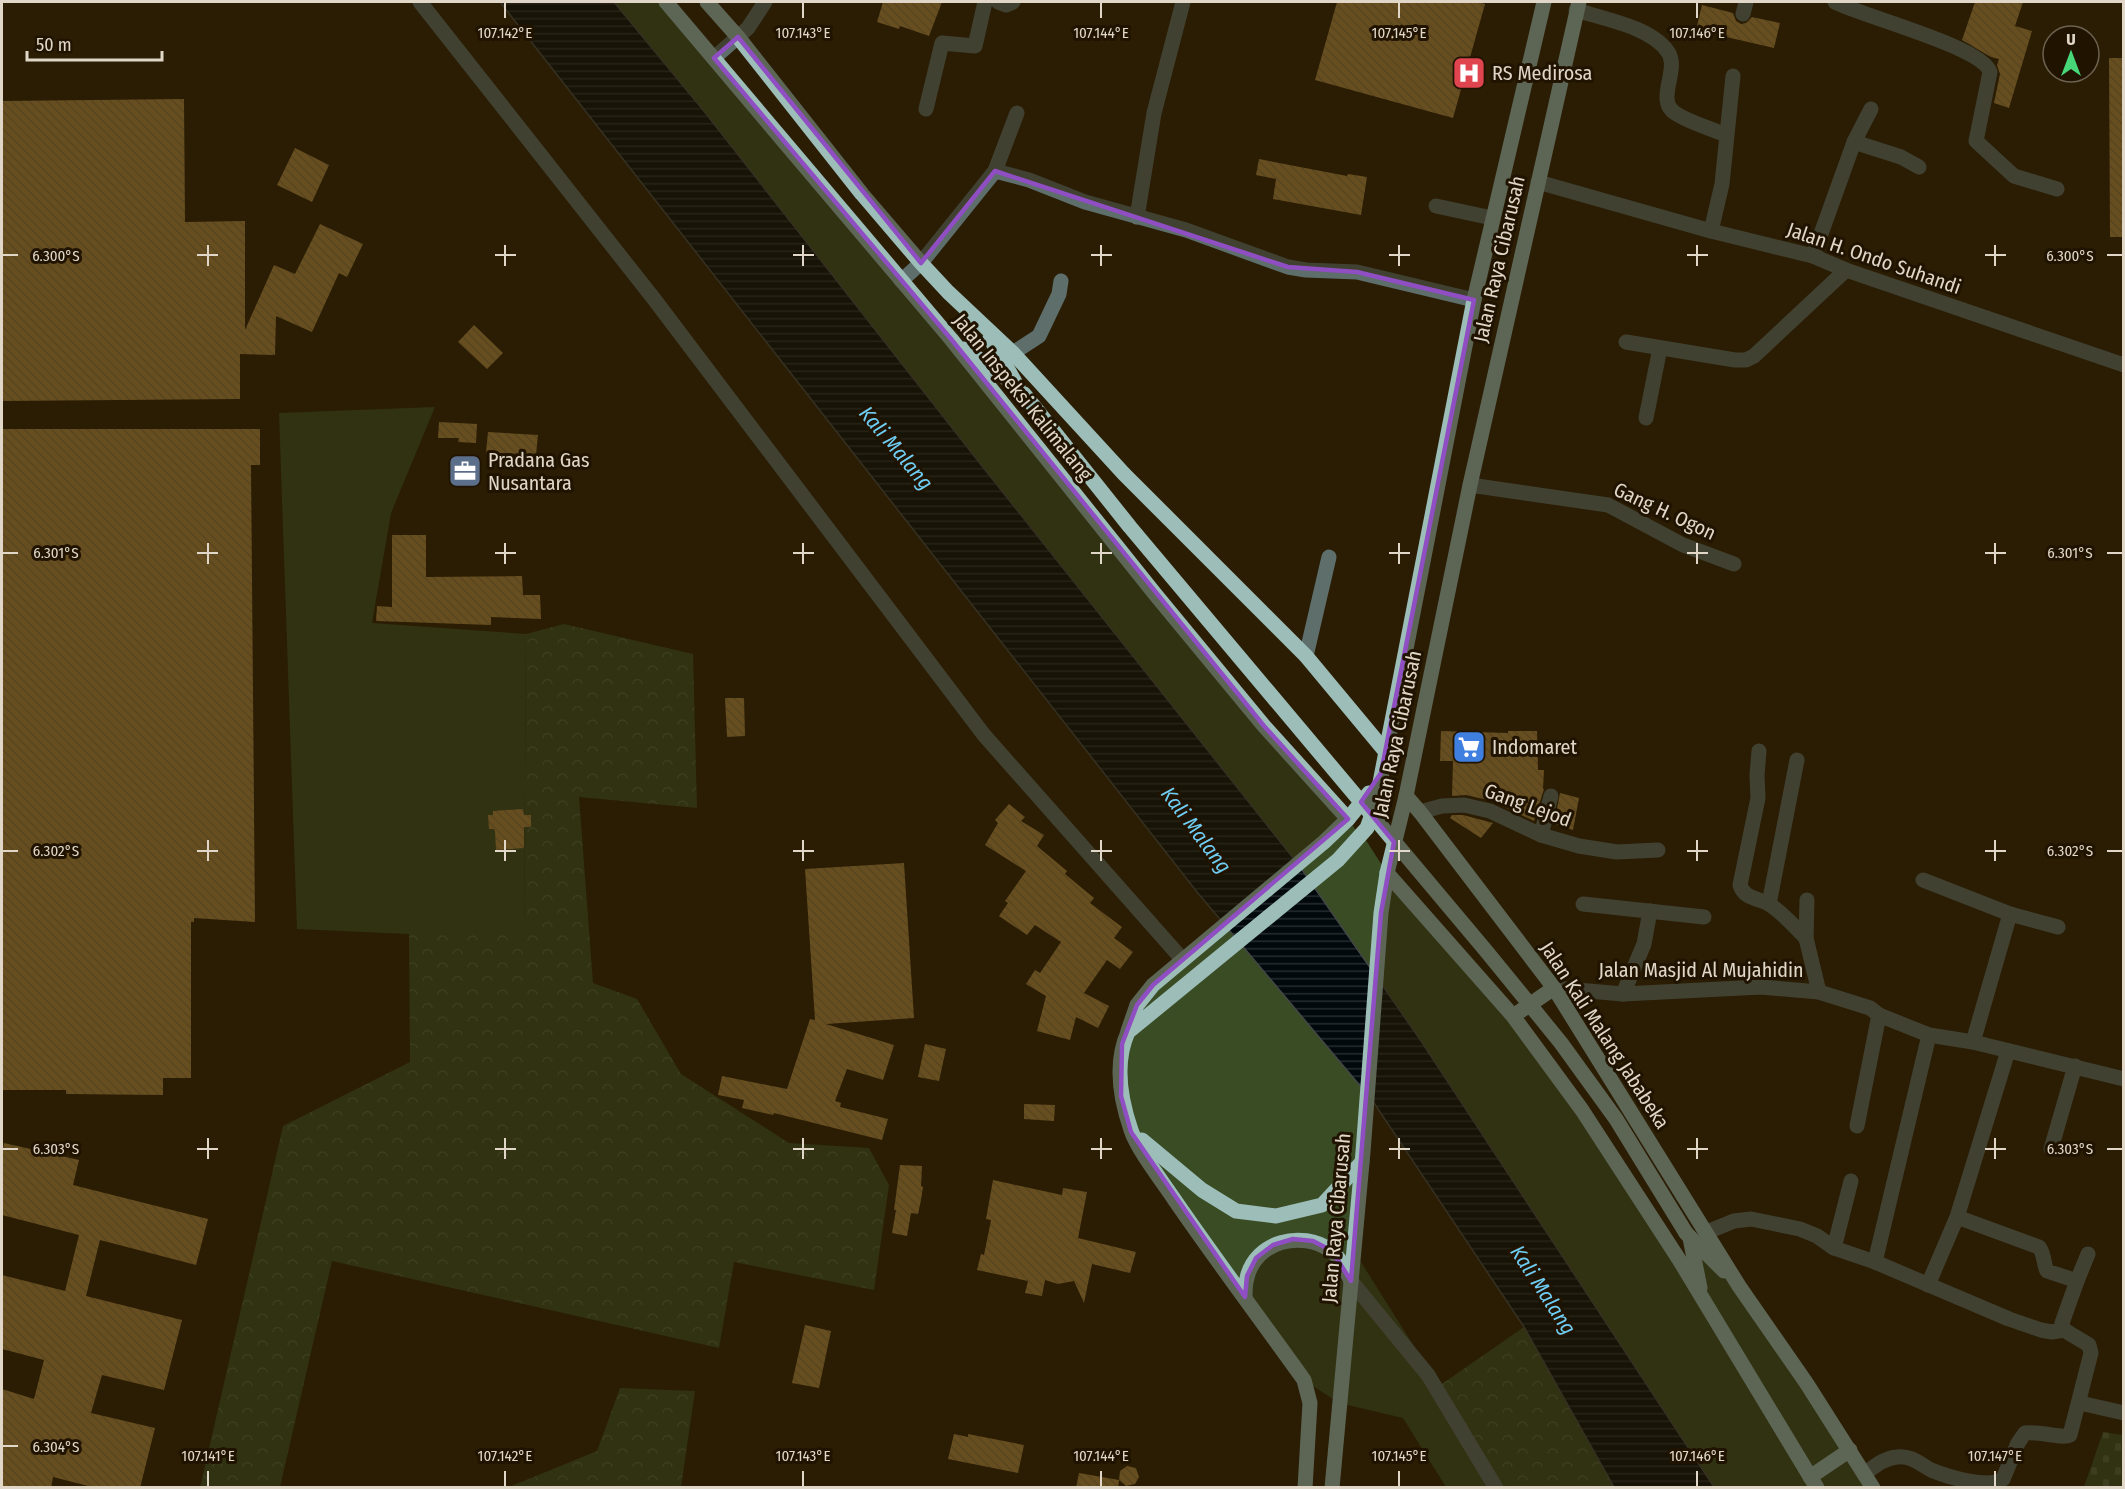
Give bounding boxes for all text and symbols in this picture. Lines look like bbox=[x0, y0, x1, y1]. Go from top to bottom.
scale bar bbox=[27, 24, 162, 62]
text: 107.142°E bbox=[478, 24, 532, 42]
text: 107.143°E bbox=[776, 24, 830, 42]
text: 107.144°E bbox=[1073, 24, 1129, 42]
text: 107.145°E bbox=[1372, 24, 1426, 42]
text: 107.146°E bbox=[1669, 24, 1725, 42]
north arrow bbox=[2041, 24, 2101, 84]
text: U bbox=[2066, 30, 2076, 49]
text: 50 m bbox=[36, 34, 72, 56]
hospital icon: RS Medirosa bbox=[1451, 55, 1487, 91]
place label: RS Medirosa bbox=[1492, 61, 1592, 85]
street label: Jalan Raya Cibarusah bbox=[1468, 173, 1530, 345]
street label: Jalan H. Ondo Suhandi bbox=[1784, 217, 1964, 299]
text: 6.300°S bbox=[32, 247, 80, 265]
text: 6.300°S bbox=[2046, 247, 2094, 265]
street label: Jalan Inspeksi Kalimalang bbox=[948, 309, 1098, 486]
water label: Kali Malang bbox=[853, 401, 939, 495]
place label: Pradana Gas Nusantara bbox=[488, 448, 589, 495]
office icon: Pradana Gas Nusantara bbox=[447, 453, 483, 489]
street label: Gang H. Ogon bbox=[1610, 477, 1720, 545]
text: 6.301°S bbox=[33, 544, 79, 562]
text: 6.301°S bbox=[2047, 544, 2093, 562]
street label: Jalan Raya Cibarusah bbox=[1368, 648, 1426, 820]
supermarket icon: Indomaret bbox=[1451, 729, 1487, 765]
place label: Indomaret bbox=[1492, 735, 1577, 759]
street label: Gang Lejod bbox=[1481, 778, 1575, 832]
water label: Kali Malang bbox=[1155, 782, 1237, 878]
text: 6.302°S bbox=[33, 842, 79, 860]
text: 6.302°S bbox=[2047, 842, 2093, 860]
street label: Jalan Kali Malang Jababeka bbox=[1535, 937, 1675, 1133]
street label: Jalan Masjid Al Mujahidin bbox=[1598, 958, 1804, 982]
street label: Jalan Raya Cibarusah bbox=[1317, 1132, 1355, 1304]
text: 6.303°S bbox=[33, 1140, 79, 1158]
text: 6.303°S bbox=[2047, 1140, 2093, 1158]
water label: Kali Malang bbox=[1504, 1240, 1582, 1340]
text: 6.304°S bbox=[32, 1438, 80, 1456]
text: 107.141°E bbox=[181, 1447, 235, 1465]
text: 107.142°E bbox=[478, 1447, 532, 1465]
text: 107.143°E bbox=[776, 1447, 830, 1465]
text: 107.144°E bbox=[1073, 1447, 1129, 1465]
text: 107.145°E bbox=[1372, 1447, 1426, 1465]
text: 107.146°E bbox=[1669, 1447, 1725, 1465]
text: 107.147°E bbox=[1968, 1447, 2022, 1465]

